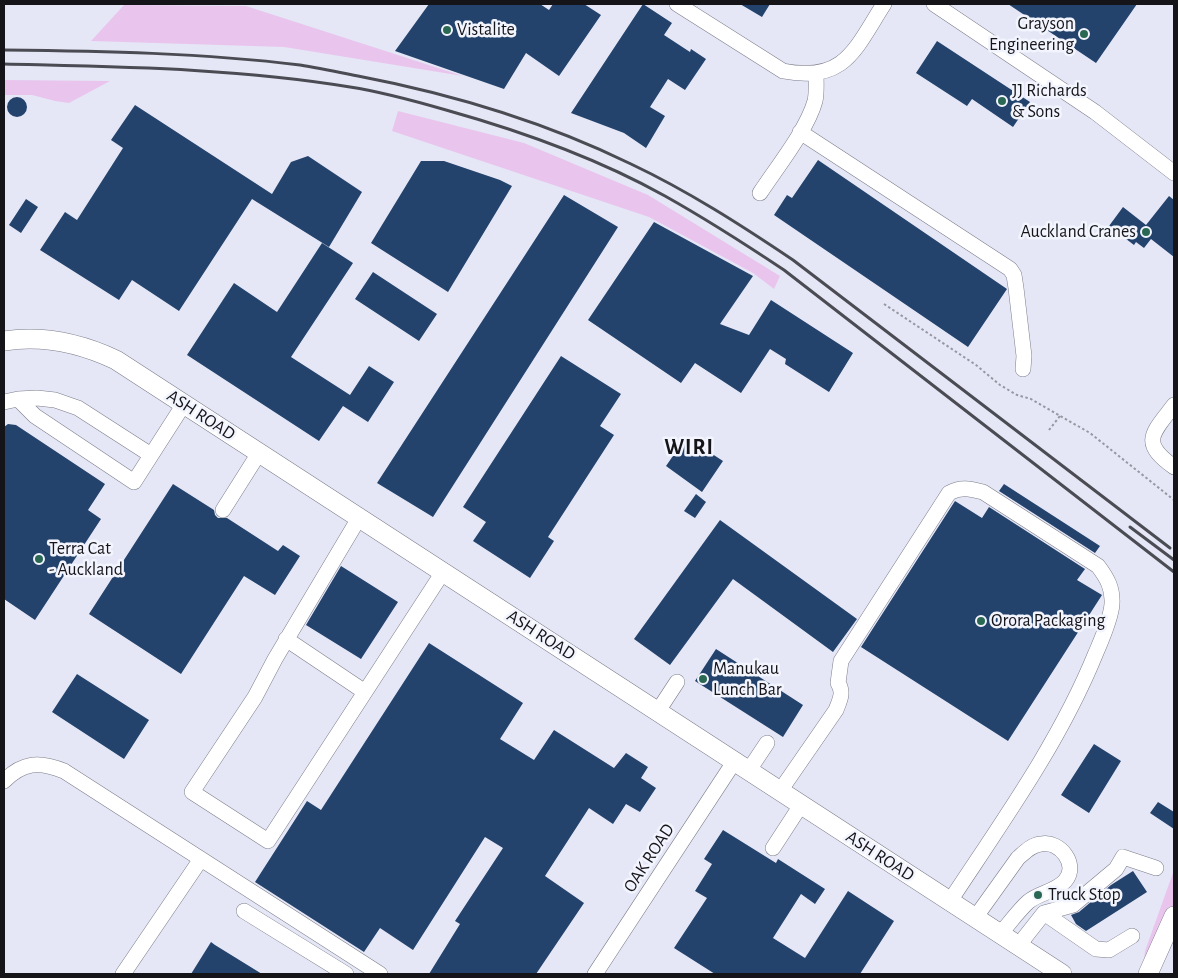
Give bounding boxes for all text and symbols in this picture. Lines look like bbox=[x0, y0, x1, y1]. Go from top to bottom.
place label: Grayson Engineering bbox=[989, 13, 1074, 56]
place label: Vistalite bbox=[457, 19, 515, 41]
marker: Vistalite bbox=[441, 24, 453, 36]
marker: Grayson Engineering bbox=[1078, 28, 1090, 40]
place label: JJ Richards & Sons bbox=[1012, 80, 1087, 122]
marker: JJ Richards & Sons bbox=[996, 95, 1008, 107]
place label: Auckland Cranes bbox=[1020, 221, 1136, 243]
marker: Auckland Cranes bbox=[1140, 226, 1152, 238]
street label: ASH ROAD bbox=[163, 385, 239, 445]
district label: WIRI bbox=[664, 434, 714, 460]
place label: Terra Cat - Auckland bbox=[49, 538, 123, 580]
marker: Terra Cat - Auckland bbox=[33, 553, 45, 565]
street label: ASH ROAD bbox=[503, 605, 579, 665]
place label: Orora Packaging bbox=[991, 610, 1105, 632]
marker: Orora Packaging bbox=[975, 615, 987, 627]
place label: Manukau Lunch Bar bbox=[713, 658, 782, 701]
marker: Manukau Lunch Bar bbox=[697, 673, 709, 685]
street label: OAK ROAD bbox=[619, 820, 679, 896]
street label: ASH ROAD bbox=[842, 826, 918, 886]
place label: Truck Stop bbox=[1048, 884, 1121, 906]
marker: Truck Stop bbox=[1032, 889, 1044, 901]

